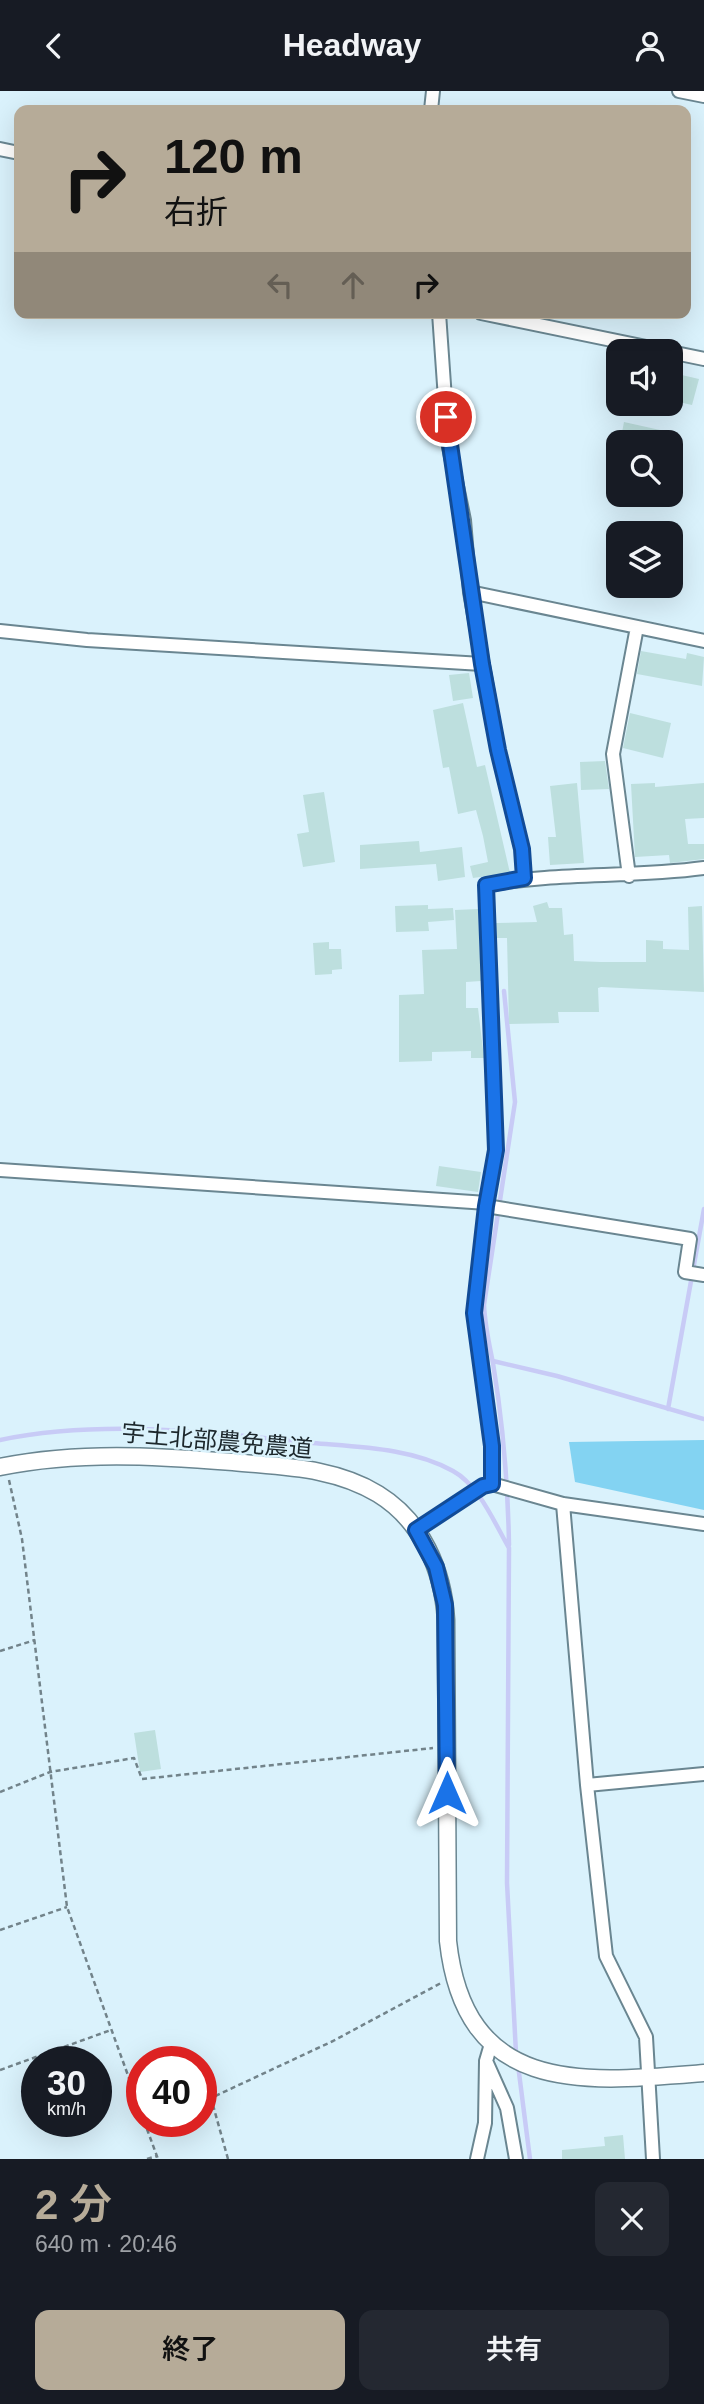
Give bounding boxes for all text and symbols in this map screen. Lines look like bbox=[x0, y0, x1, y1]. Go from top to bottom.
icon: back bbox=[35, 27, 73, 65]
text: Headway bbox=[283, 27, 421, 63]
icon: person bbox=[631, 27, 669, 65]
text: 120 m bbox=[164, 129, 303, 183]
icon: right bbox=[49, 133, 140, 224]
text: 右折 bbox=[164, 194, 228, 230]
icon: left bbox=[261, 266, 299, 304]
icon: ahead bbox=[334, 266, 372, 304]
icon: right bbox=[407, 266, 445, 304]
map controls bbox=[606, 339, 683, 598]
button: sound bbox=[606, 339, 683, 416]
pin bbox=[416, 387, 476, 447]
icon: arrive bbox=[427, 398, 465, 436]
button: search bbox=[606, 430, 683, 507]
button: layers bbox=[606, 521, 683, 598]
street label: 宇土北部農免農道 bbox=[120, 1419, 314, 1462]
position arrow bbox=[410, 1756, 484, 1830]
speed limit sign: 40 bbox=[126, 2046, 217, 2137]
text: 30 bbox=[47, 2063, 86, 2102]
text: km/h bbox=[47, 2099, 86, 2119]
text: 2 分 bbox=[35, 2181, 112, 2228]
button: close bbox=[595, 2182, 669, 2256]
text: 640 m · 20:46 bbox=[35, 2231, 177, 2257]
button: 終了 bbox=[35, 2310, 345, 2390]
button: 共有 bbox=[359, 2310, 669, 2390]

